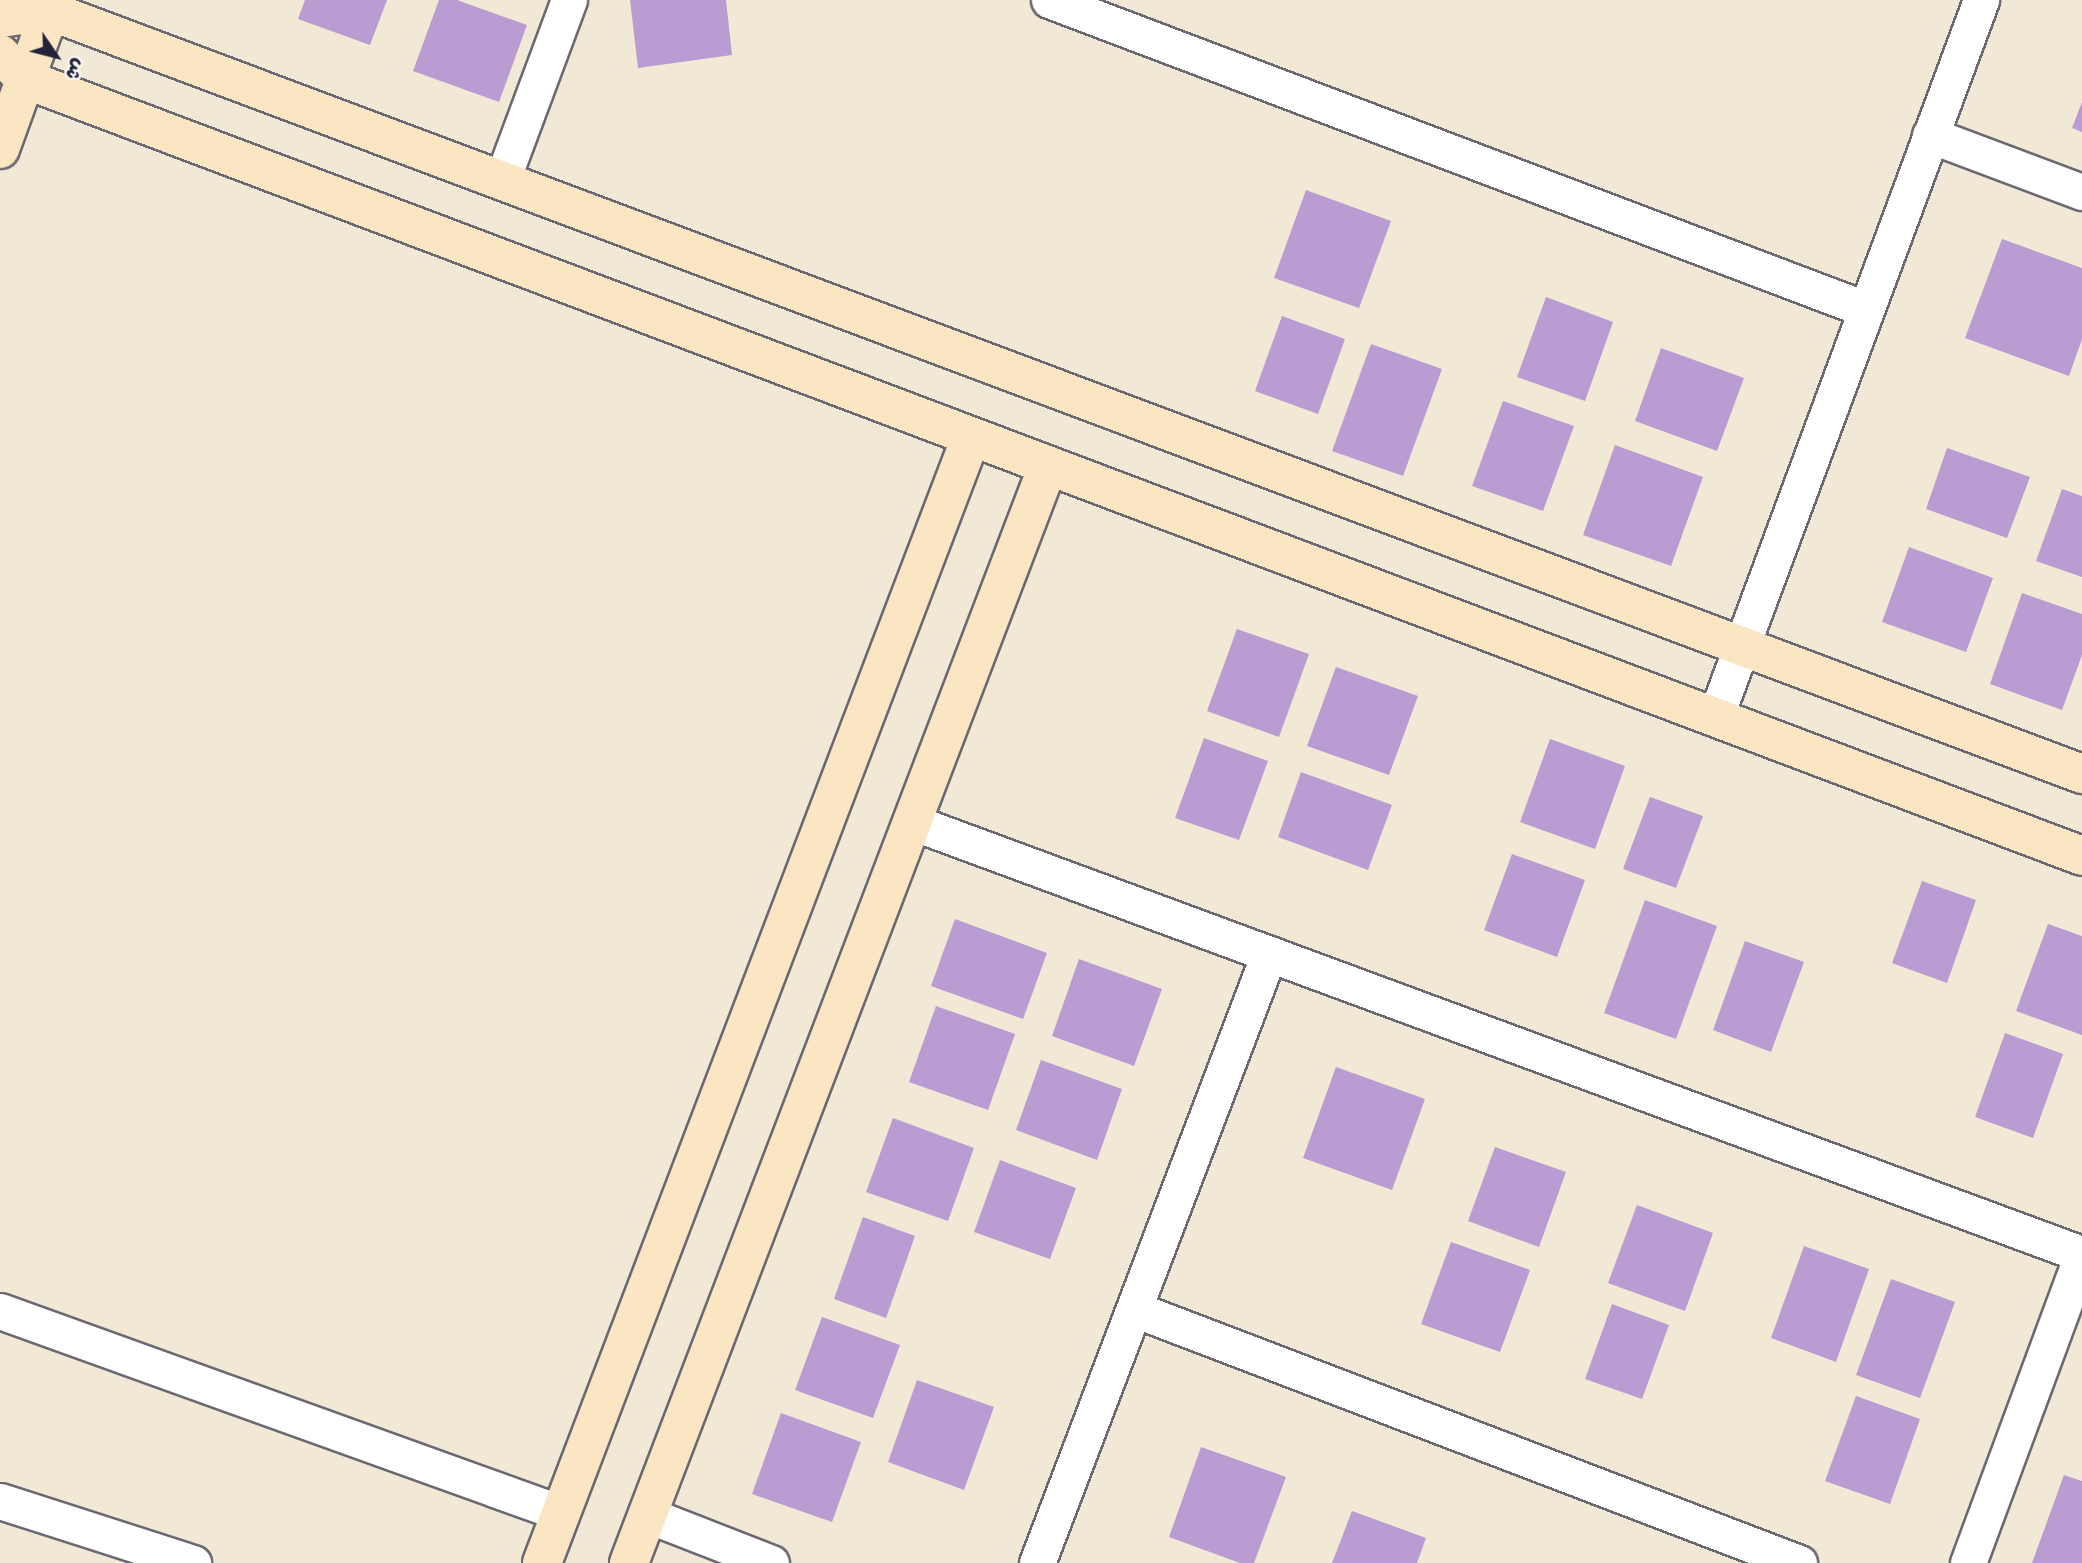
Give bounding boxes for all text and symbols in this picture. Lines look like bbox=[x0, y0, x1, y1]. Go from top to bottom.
north arrow bbox=[21, 21, 91, 91]
text: ش bbox=[58, 53, 89, 83]

